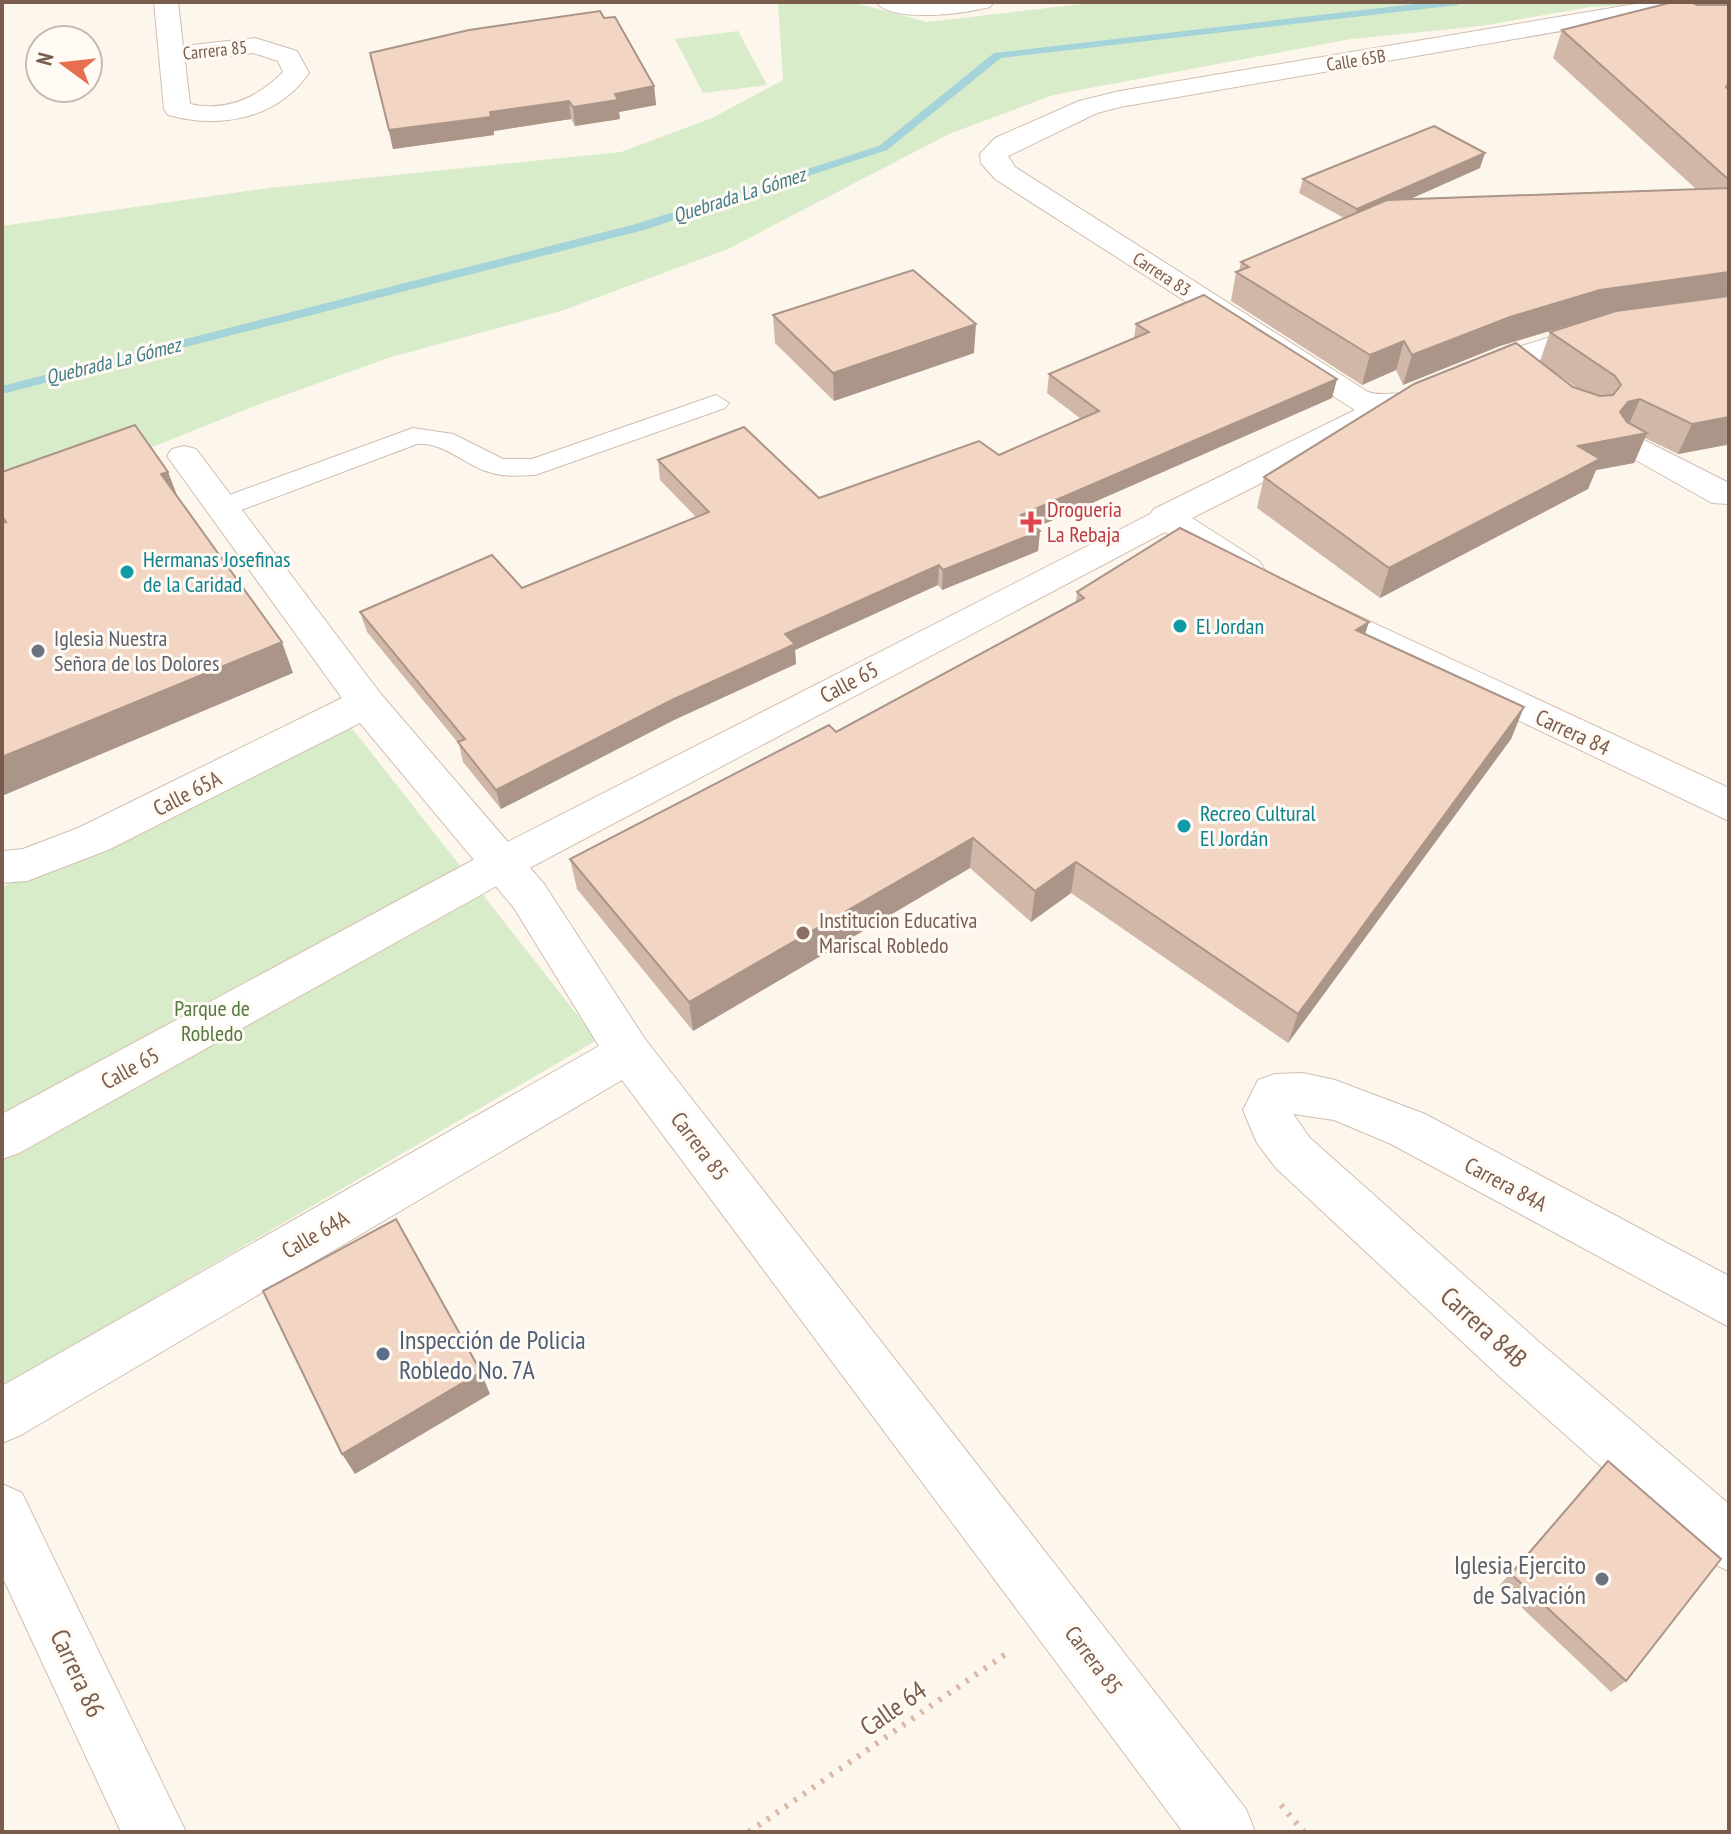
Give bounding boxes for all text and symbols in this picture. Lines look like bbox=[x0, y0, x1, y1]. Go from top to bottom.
north arrow bbox=[24, 24, 104, 104]
street label: Carrera 85 bbox=[182, 35, 248, 65]
street label: Calle 65B bbox=[1325, 44, 1387, 76]
text: N bbox=[30, 49, 60, 68]
water label: Quebrada La Gómez bbox=[669, 161, 810, 229]
street label: Carrera 83 bbox=[1129, 247, 1195, 301]
water label: Quebrada La Gómez bbox=[43, 331, 185, 390]
place label: Drogueria La Rebaja bbox=[1047, 495, 1122, 548]
marker: Drogueria La Rebaja bbox=[1022, 513, 1040, 531]
place label: Hermanas Josefinas de la Caridad bbox=[143, 545, 290, 598]
marker: Hermanas Josefinas de la Caridad bbox=[118, 563, 136, 581]
place label: El Jordan bbox=[1196, 612, 1264, 640]
marker: El Jordan bbox=[1171, 617, 1189, 635]
place label: Iglesia Nuestra Señora de los Dolores bbox=[54, 624, 219, 677]
marker: Iglesia Nuestra Señora de los Dolores bbox=[29, 642, 47, 660]
street label: Calle 65 bbox=[815, 655, 883, 709]
street label: Carrera 84 bbox=[1531, 703, 1615, 761]
street label: Calle 65A bbox=[148, 764, 226, 822]
place label: Recreo Cultural El Jordán bbox=[1200, 799, 1316, 852]
marker: Recreo Cultural El Jordán bbox=[1175, 817, 1193, 835]
place label: Institucion Educativa Mariscal Robledo bbox=[819, 906, 977, 959]
marker: Institucion Educativa Mariscal Robledo bbox=[794, 924, 812, 942]
park label: Parque de Robledo bbox=[174, 994, 250, 1047]
street label: Calle 65 bbox=[96, 1041, 164, 1095]
street label: Carrera 85 bbox=[665, 1106, 735, 1186]
street label: Carrera 84A bbox=[1460, 1151, 1553, 1218]
street label: Calle 64A bbox=[276, 1203, 354, 1264]
street label: Carrera 84B bbox=[1434, 1279, 1534, 1375]
place label: Inspección de Policia Robledo No. 7A bbox=[399, 1323, 586, 1386]
marker: Inspección de Policia Robledo No. 7A bbox=[374, 1345, 392, 1363]
place label: Iglesia Ejercito de Salvación bbox=[1454, 1548, 1586, 1611]
marker: Iglesia Ejercito de Salvación bbox=[1593, 1570, 1611, 1588]
street label: Carrera 85 bbox=[1059, 1620, 1129, 1700]
street label: Carrera 86 bbox=[43, 1624, 113, 1722]
street label: Calle 64 bbox=[853, 1673, 933, 1743]

